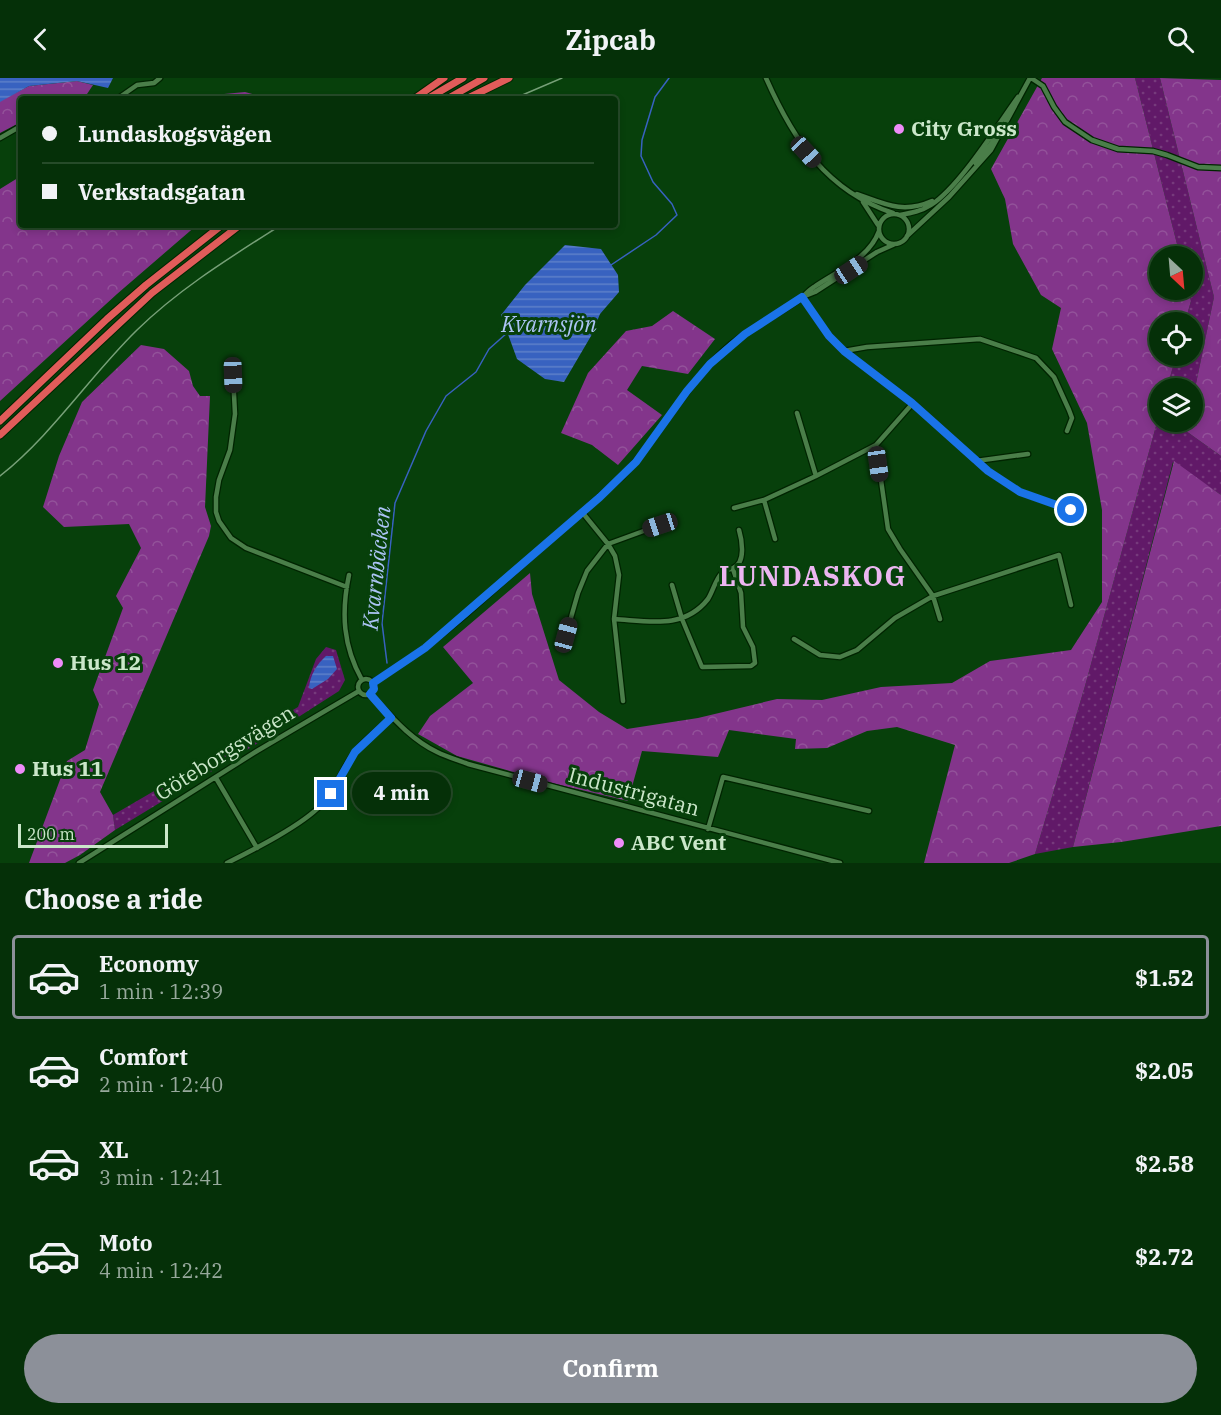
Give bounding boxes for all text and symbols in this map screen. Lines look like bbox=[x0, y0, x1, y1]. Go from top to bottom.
text: Zipcab bbox=[565, 22, 656, 57]
icon: back bbox=[24, 23, 57, 56]
icon: search bbox=[1164, 23, 1197, 56]
place label: City Gross bbox=[911, 114, 1017, 142]
text: Lundaskogsvägen bbox=[78, 119, 272, 148]
marker: City Gross bbox=[892, 122, 906, 136]
car bbox=[787, 133, 825, 171]
text: Verkstadsgatan bbox=[78, 177, 246, 206]
north arrow bbox=[1149, 246, 1203, 300]
map controls bbox=[1149, 246, 1203, 432]
car bbox=[831, 253, 871, 287]
water label: Kvarnsjön bbox=[500, 309, 597, 338]
button: locate bbox=[1149, 312, 1203, 366]
car bbox=[223, 357, 243, 393]
button: layers bbox=[1149, 378, 1203, 432]
car bbox=[867, 445, 889, 483]
route start bbox=[1057, 496, 1084, 523]
water label: Kvarnbäcken bbox=[354, 504, 396, 632]
car bbox=[640, 511, 680, 539]
district label: LUNDASKOG bbox=[719, 558, 907, 593]
car bbox=[553, 615, 579, 655]
place label: Hus 12 bbox=[70, 648, 141, 676]
marker: Hus 12 bbox=[51, 656, 65, 670]
street label: Göteborgsvägen bbox=[149, 698, 299, 806]
place label: Hus 11 bbox=[32, 754, 103, 782]
street label: Industrigatan bbox=[566, 760, 703, 822]
marker: Hus 11 bbox=[13, 762, 27, 776]
car bbox=[510, 768, 550, 794]
callout: 4 min bbox=[352, 773, 451, 815]
text: 4 min bbox=[374, 779, 430, 806]
route end bbox=[317, 780, 344, 807]
scale bar bbox=[18, 821, 168, 848]
text: 200 m bbox=[27, 824, 75, 844]
place label: ABC Vent bbox=[631, 828, 726, 856]
marker: ABC Vent bbox=[612, 836, 626, 850]
text: Choose a ride bbox=[24, 881, 203, 916]
text: Economy bbox=[99, 949, 199, 978]
icon: car bbox=[27, 950, 81, 1004]
text: $1.52 bbox=[1135, 963, 1194, 992]
text: 1 min · 12:39 bbox=[99, 978, 223, 1005]
text: Comfort bbox=[99, 1042, 188, 1071]
icon: car bbox=[27, 1043, 81, 1097]
text: $2.05 bbox=[1135, 1056, 1194, 1085]
text: 2 min · 12:40 bbox=[99, 1071, 223, 1098]
text: XL bbox=[99, 1135, 129, 1164]
icon: car bbox=[27, 1136, 81, 1190]
text: $2.58 bbox=[1135, 1149, 1194, 1178]
text: 3 min · 12:41 bbox=[99, 1164, 223, 1191]
text: Moto bbox=[99, 1228, 153, 1257]
icon: car bbox=[27, 1229, 81, 1283]
text: $2.72 bbox=[1135, 1242, 1194, 1271]
text: 4 min · 12:42 bbox=[99, 1257, 223, 1284]
button: Confirm bbox=[24, 1334, 1197, 1403]

